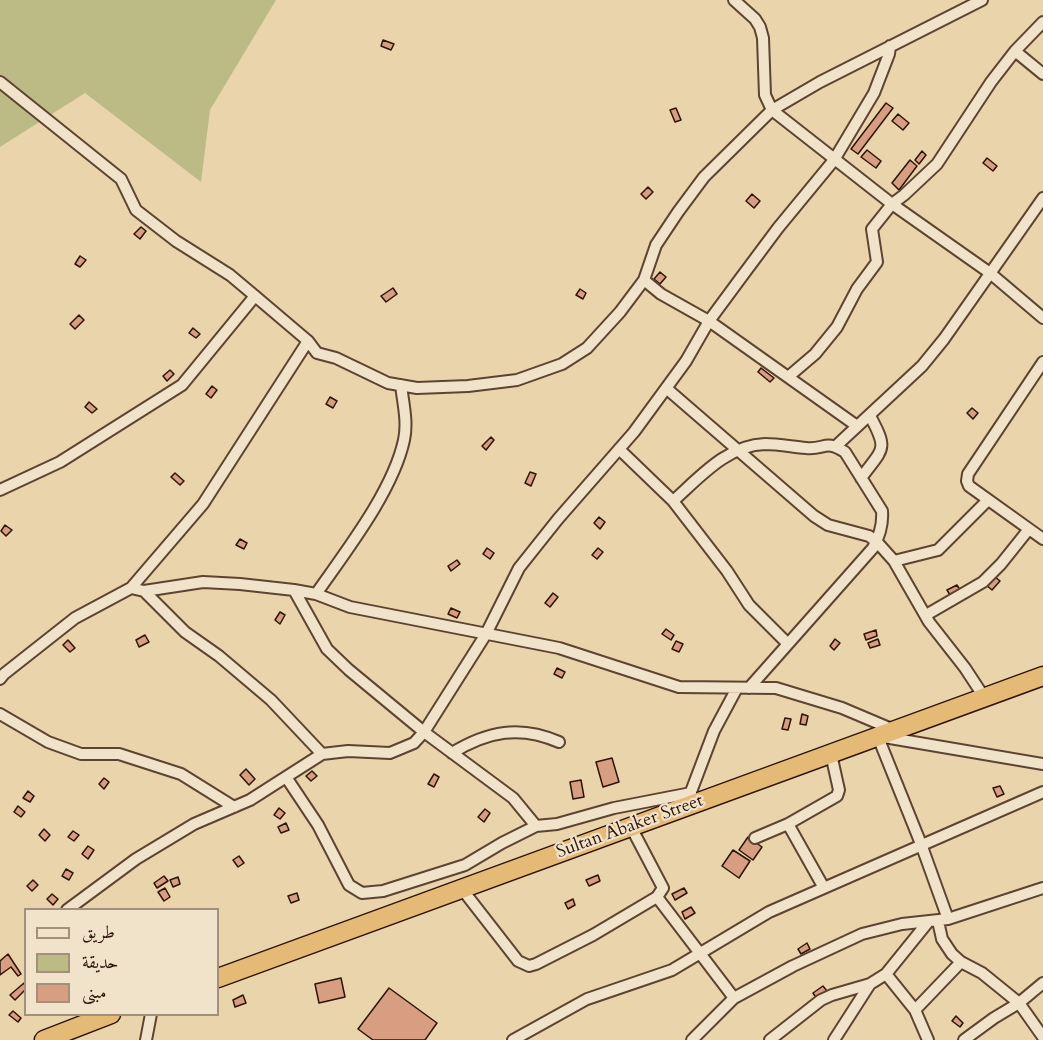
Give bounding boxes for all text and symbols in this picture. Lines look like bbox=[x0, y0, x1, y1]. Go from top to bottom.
street label: Sultan Abaker Street bbox=[554, 790, 706, 864]
legend bbox=[24, 908, 219, 1016]
text: طريق bbox=[82, 920, 115, 945]
text: حديقة bbox=[82, 950, 118, 975]
text: مبنى bbox=[82, 980, 107, 1005]

